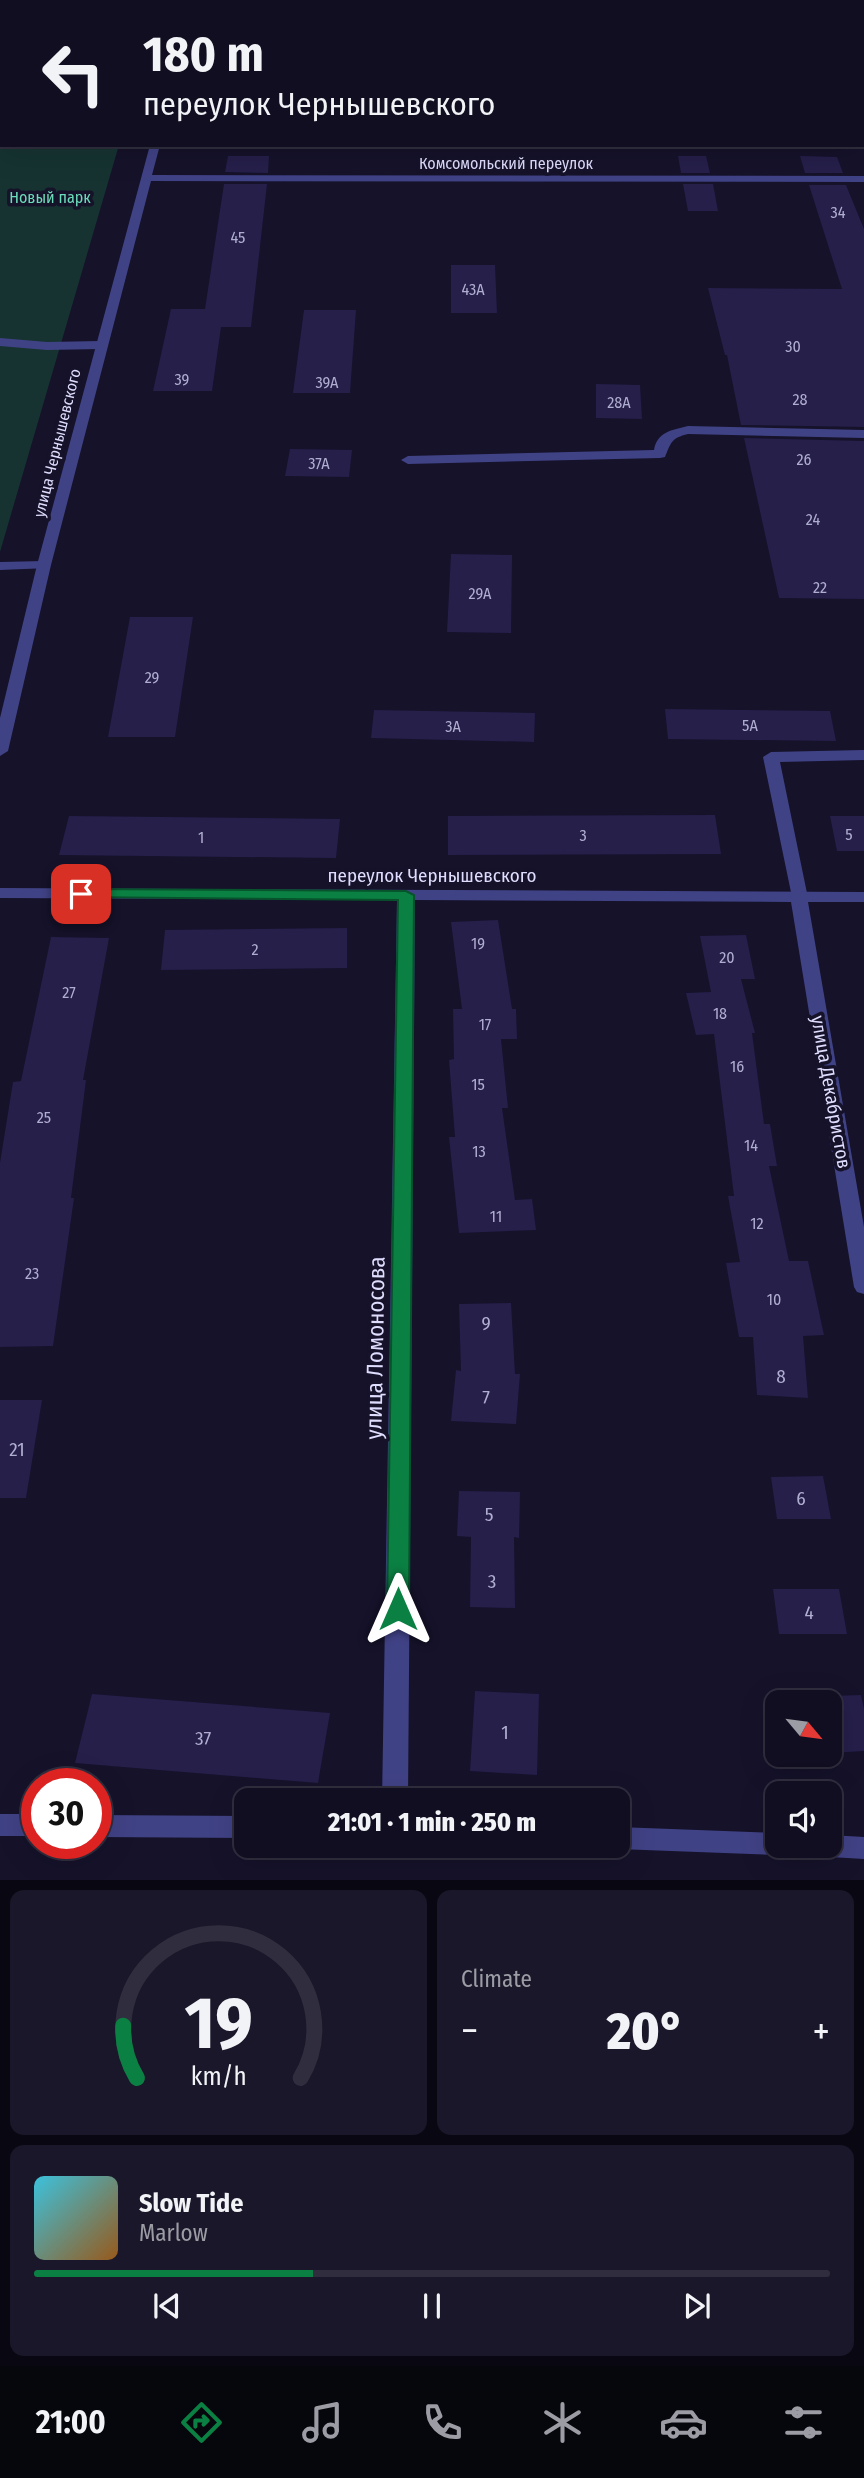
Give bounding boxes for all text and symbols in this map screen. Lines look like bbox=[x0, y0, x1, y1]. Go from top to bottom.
text: 180 m bbox=[143, 25, 264, 84]
icon: left bbox=[28, 28, 119, 119]
text: переулок Чернышевского bbox=[143, 85, 495, 123]
street label: Комсомольский переулок bbox=[419, 154, 594, 173]
park label: Новый парк bbox=[9, 188, 91, 207]
house number: 34 bbox=[831, 203, 846, 222]
house number: 45 bbox=[231, 228, 245, 247]
house number: 43А bbox=[461, 280, 485, 299]
house number: 30 bbox=[785, 337, 801, 356]
street label: улица Чернышевского bbox=[29, 367, 85, 519]
house number: 39 bbox=[175, 370, 190, 389]
house number: 39А bbox=[315, 373, 339, 392]
house number: 28 bbox=[792, 390, 808, 409]
house number: 28А bbox=[607, 393, 631, 412]
house number: 26 bbox=[797, 450, 812, 469]
house number: 37А bbox=[308, 454, 330, 473]
house number: 24 bbox=[806, 510, 820, 529]
house number: 22 bbox=[813, 578, 827, 597]
house number: 29А bbox=[469, 584, 492, 603]
house number: 29 bbox=[145, 668, 160, 687]
house number: 5А bbox=[742, 716, 758, 735]
house number: 3А bbox=[445, 717, 461, 736]
house number: 5 bbox=[845, 825, 853, 844]
house number: 3 bbox=[579, 826, 587, 845]
house number: 1 bbox=[198, 828, 204, 847]
pin bbox=[51, 864, 111, 924]
street label: переулок Чернышевского bbox=[327, 864, 537, 887]
icon: arrive bbox=[62, 875, 100, 913]
house number: 19 bbox=[471, 934, 485, 953]
house number: 2 bbox=[251, 940, 259, 959]
house number: 20 bbox=[719, 948, 735, 967]
house number: 27 bbox=[62, 983, 76, 1002]
house number: 18 bbox=[713, 1004, 727, 1023]
street label: улица Декабристов bbox=[806, 1014, 856, 1170]
house number: 17 bbox=[479, 1015, 492, 1034]
house number: 16 bbox=[730, 1057, 744, 1076]
house number: 15 bbox=[471, 1075, 485, 1094]
house number: 25 bbox=[37, 1108, 51, 1127]
house number: 14 bbox=[744, 1136, 758, 1155]
house number: 13 bbox=[472, 1142, 486, 1161]
house number: 11 bbox=[490, 1207, 502, 1226]
house number: 12 bbox=[750, 1214, 764, 1233]
street label: улица Ломоносова bbox=[359, 1256, 391, 1440]
house number: 23 bbox=[25, 1264, 39, 1283]
house number: 10 bbox=[767, 1290, 781, 1309]
house number: 9 bbox=[481, 1312, 491, 1335]
house number: 8 bbox=[776, 1365, 786, 1388]
house number: 7 bbox=[482, 1386, 490, 1409]
house number: 21 bbox=[9, 1438, 25, 1461]
house number: 6 bbox=[796, 1487, 806, 1510]
house number: 5 bbox=[485, 1503, 493, 1526]
house number: 3 bbox=[488, 1570, 496, 1593]
position arrow bbox=[361, 1572, 435, 1646]
house number: 4 bbox=[804, 1601, 814, 1624]
north arrow bbox=[765, 1690, 842, 1768]
map controls bbox=[765, 1690, 842, 1858]
house number: 1 bbox=[501, 1721, 509, 1744]
house number: 37 bbox=[195, 1727, 211, 1750]
speed limit sign: 30 bbox=[21, 1768, 112, 1859]
button: sound bbox=[765, 1781, 842, 1858]
text: 21:01 · 1 min · 250 m bbox=[328, 1807, 536, 1838]
text: Climate bbox=[461, 1965, 532, 1993]
text: 19 bbox=[184, 1981, 253, 2068]
text: 20° bbox=[607, 2000, 684, 2063]
text: − bbox=[461, 2008, 478, 2054]
text: + bbox=[813, 2008, 830, 2054]
text: km/h bbox=[191, 2062, 246, 2092]
text: Slow Tide bbox=[139, 2188, 243, 2219]
text: Marlow bbox=[139, 2219, 208, 2247]
icon: previous bbox=[148, 2287, 186, 2325]
icon: pause bbox=[413, 2287, 451, 2325]
icon: next bbox=[678, 2287, 716, 2325]
icon: directions bbox=[177, 2398, 226, 2447]
icon: music bbox=[298, 2398, 347, 2447]
icon: phone bbox=[418, 2398, 467, 2447]
icon: climate bbox=[538, 2398, 587, 2447]
icon: car bbox=[659, 2398, 708, 2447]
icon: filters bbox=[779, 2398, 828, 2447]
text: 21:00 bbox=[36, 2403, 106, 2441]

